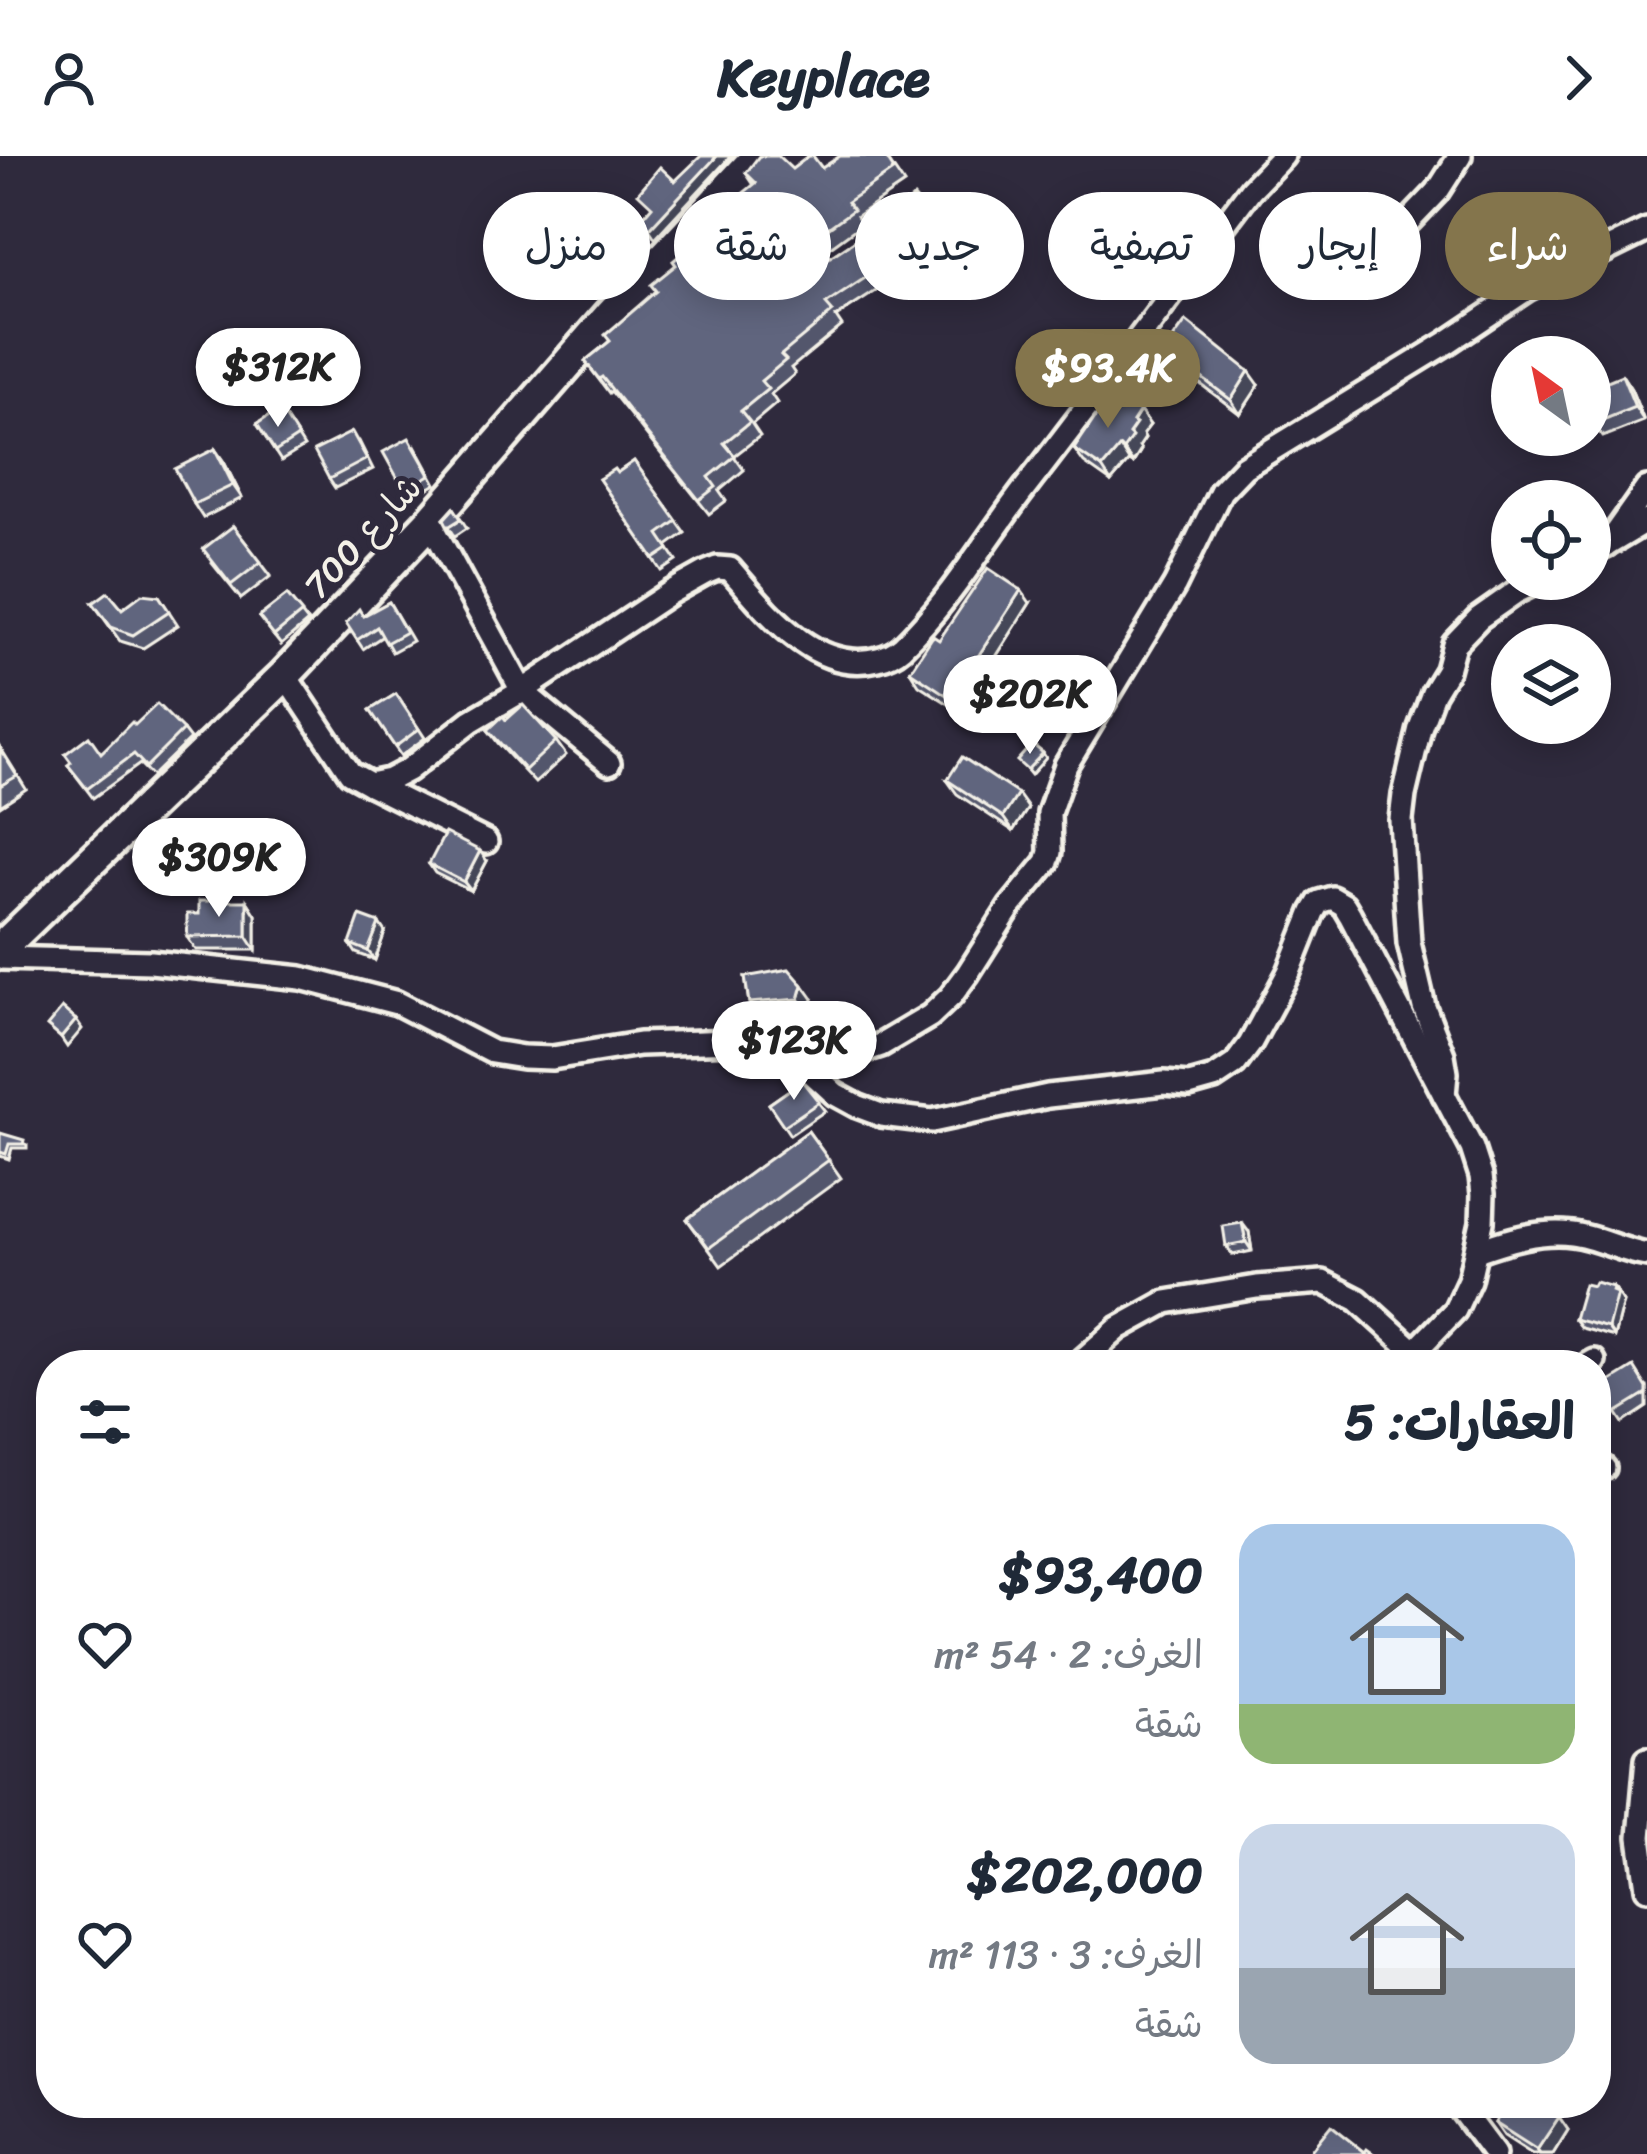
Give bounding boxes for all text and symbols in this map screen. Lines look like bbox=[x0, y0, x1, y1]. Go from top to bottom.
text: Keyplace bbox=[717, 30, 930, 126]
icon: person bbox=[36, 45, 102, 111]
icon: forward bbox=[1545, 45, 1611, 111]
chip: منزل bbox=[483, 192, 650, 300]
chip: شقة bbox=[674, 192, 831, 300]
chip: جديد bbox=[855, 192, 1024, 300]
chip: تصفية bbox=[1048, 192, 1235, 300]
chip: إيجار bbox=[1259, 192, 1421, 300]
chip: شراء bbox=[1445, 192, 1611, 300]
pin: $312K bbox=[194, 328, 362, 430]
pin: $93.4K bbox=[1010, 329, 1206, 431]
text: $312K bbox=[223, 332, 333, 401]
text: $93.4K bbox=[1042, 333, 1174, 402]
north arrow bbox=[1491, 336, 1611, 456]
map controls bbox=[1491, 336, 1611, 744]
street label: شارع 700 bbox=[287, 459, 438, 615]
button: locate bbox=[1491, 480, 1611, 600]
button: layers bbox=[1491, 624, 1611, 744]
pin: $202K bbox=[946, 655, 1114, 757]
text: $202K bbox=[970, 659, 1090, 728]
pin: $309K bbox=[135, 818, 303, 920]
text: $309K bbox=[159, 822, 279, 891]
pin: $123K bbox=[710, 1001, 878, 1103]
text: $123K bbox=[739, 1005, 849, 1074]
text: العقارات: 5 bbox=[1344, 1377, 1575, 1467]
icon: filters bbox=[72, 1389, 138, 1455]
text: $93,400 bbox=[999, 1530, 1203, 1620]
icon: home bbox=[1335, 1572, 1479, 1716]
icon: heart bbox=[72, 1611, 138, 1677]
text: الغرف: 2 · 54 m² bbox=[934, 1620, 1203, 1689]
text: شقة bbox=[1135, 1689, 1203, 1758]
text: $202,000 bbox=[967, 1830, 1203, 1920]
icon: home bbox=[1335, 1872, 1479, 2016]
icon: heart bbox=[72, 1911, 138, 1977]
text: الغرف: 3 · 113 m² bbox=[929, 1920, 1203, 1989]
text: شقة bbox=[1135, 1989, 1203, 2058]

